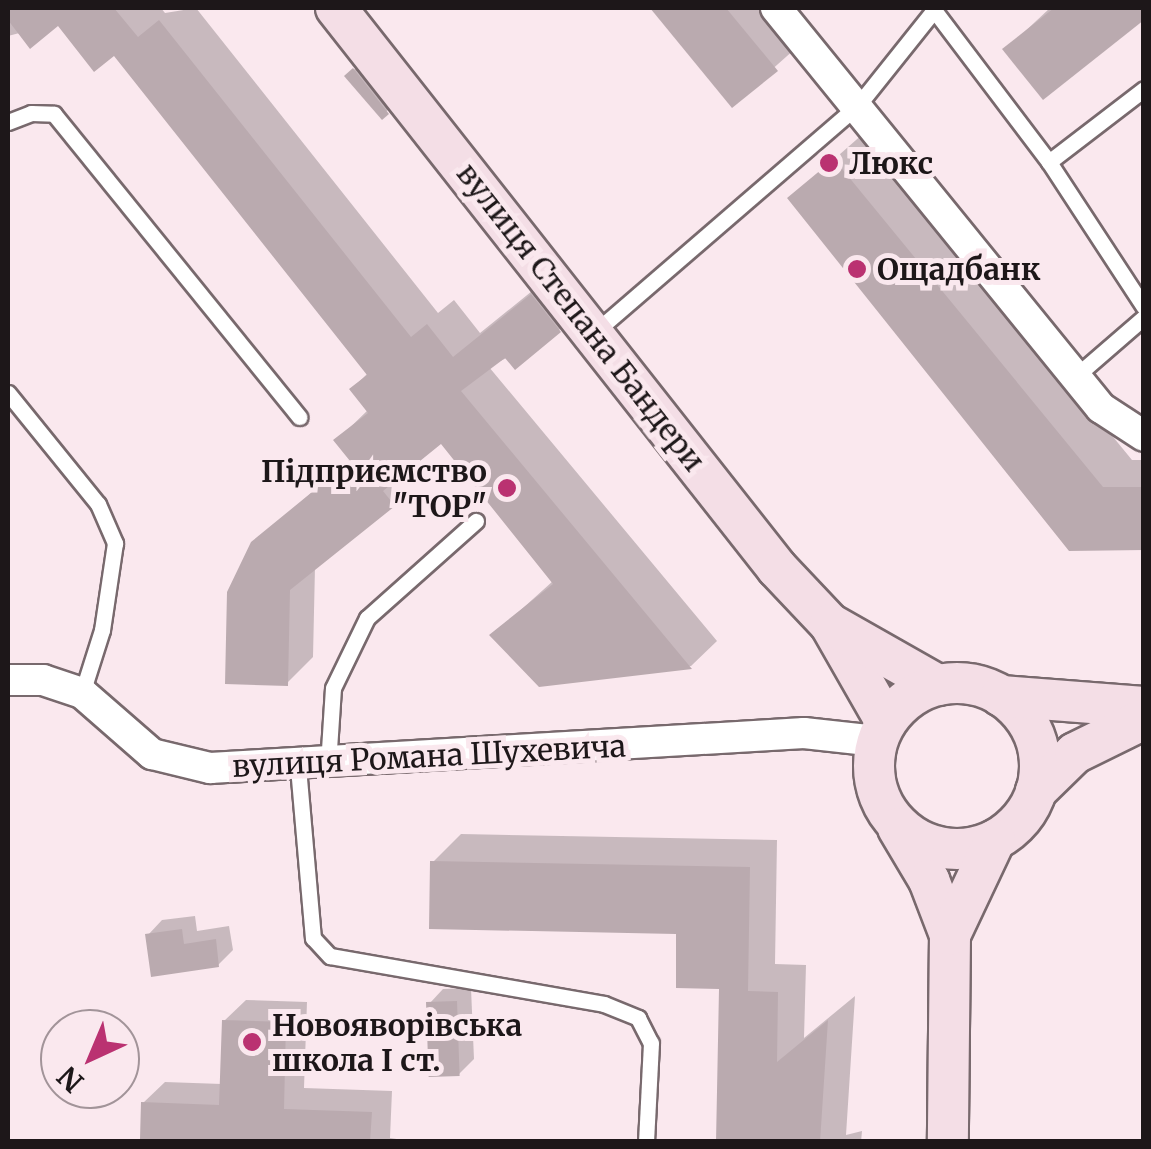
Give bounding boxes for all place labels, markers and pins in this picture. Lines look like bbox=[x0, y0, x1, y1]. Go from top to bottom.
place label: Люкс bbox=[849, 145, 933, 181]
marker: Люкс bbox=[818, 152, 840, 174]
place label: Ощадбанк bbox=[877, 251, 1041, 287]
marker: Ощадбанк bbox=[846, 258, 868, 280]
place label: Підприємство "ТОР" bbox=[261, 453, 487, 524]
marker: Підприємство "ТОР" bbox=[496, 477, 518, 499]
place label: Новояворівська школа І ст. bbox=[272, 1007, 522, 1078]
marker: Новояворівська школа І ст. bbox=[241, 1031, 263, 1053]

